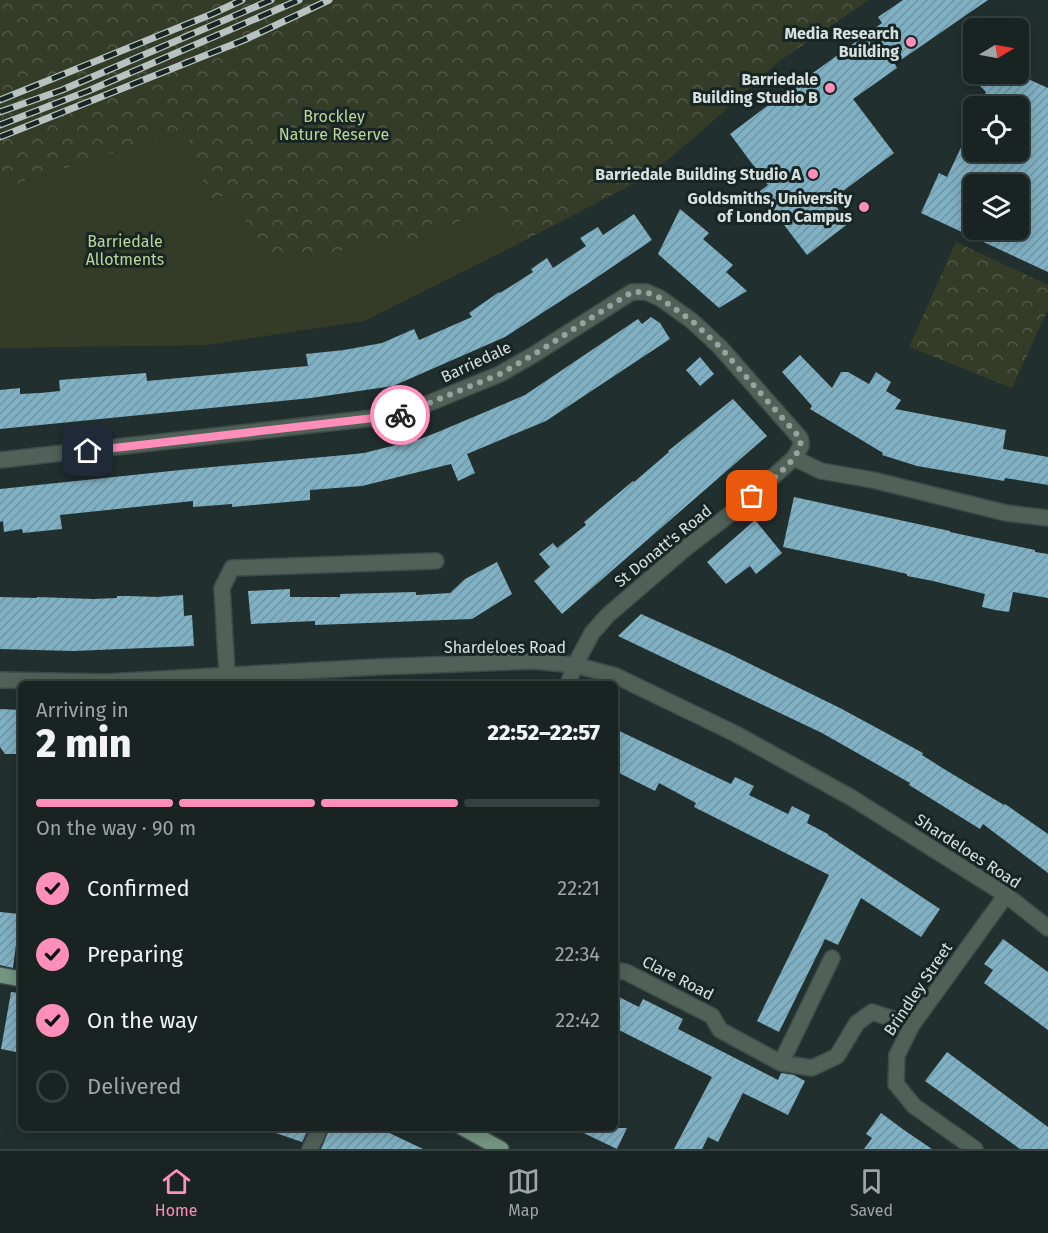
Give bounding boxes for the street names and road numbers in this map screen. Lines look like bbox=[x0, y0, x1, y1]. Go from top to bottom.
street label: Barriedale bbox=[438, 337, 514, 387]
street label: St Donatt's Road bbox=[610, 501, 716, 591]
street label: Shardeloes Road bbox=[444, 638, 566, 657]
street label: Shardeloes Road bbox=[912, 810, 1024, 892]
street label: Brindley Street bbox=[880, 939, 956, 1039]
street label: Clare Road bbox=[639, 952, 717, 1004]

